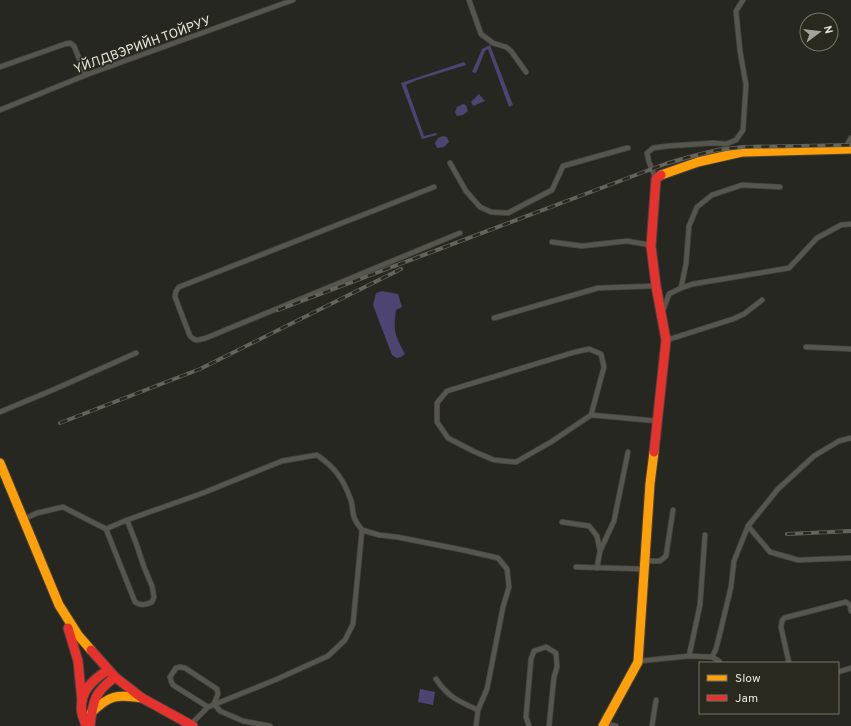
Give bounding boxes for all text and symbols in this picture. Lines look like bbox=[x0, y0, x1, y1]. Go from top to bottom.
street label: ҮЙЛДВЭРИЙН ТОЙРУУ bbox=[71, 12, 214, 78]
north arrow bbox=[799, 12, 839, 52]
text: N bbox=[820, 24, 835, 35]
legend bbox=[699, 662, 839, 714]
text: Slow bbox=[735, 671, 761, 687]
text: Jam bbox=[735, 691, 758, 707]

